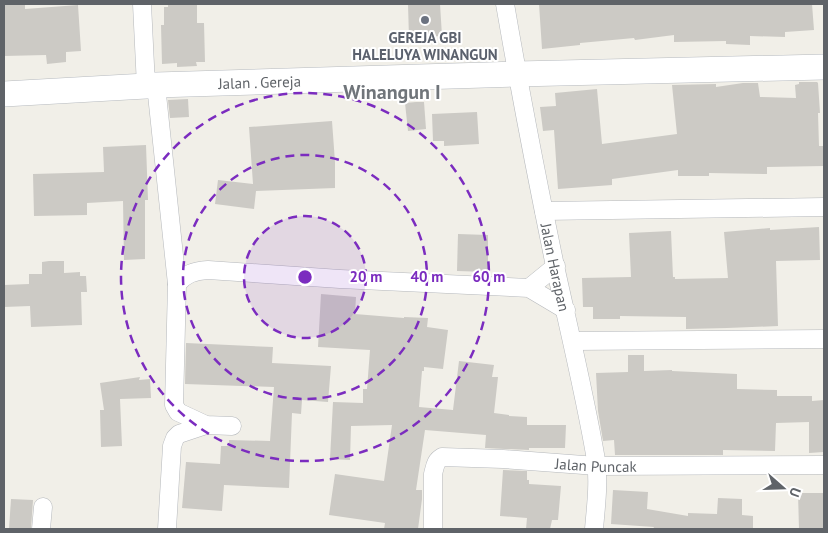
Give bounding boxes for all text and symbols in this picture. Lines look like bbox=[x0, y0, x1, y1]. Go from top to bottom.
marker: GEREJA GBI HALELUYA WINANGUN bbox=[419, 14, 431, 26]
place label: GEREJA GBI HALELUYA WINANGUN bbox=[352, 28, 498, 64]
street label: Jalan . Gereja bbox=[217, 71, 301, 93]
district label: Winangun I bbox=[343, 79, 441, 105]
street label: Jalan Harapan bbox=[537, 220, 574, 313]
text: 20 m bbox=[350, 267, 382, 286]
text: 40 m bbox=[411, 267, 443, 286]
text: 60 m bbox=[473, 267, 505, 286]
centre of rings bbox=[296, 268, 314, 286]
street label: Jalan Puncak bbox=[553, 453, 637, 476]
north arrow bbox=[758, 463, 808, 513]
text: U bbox=[785, 485, 805, 500]

